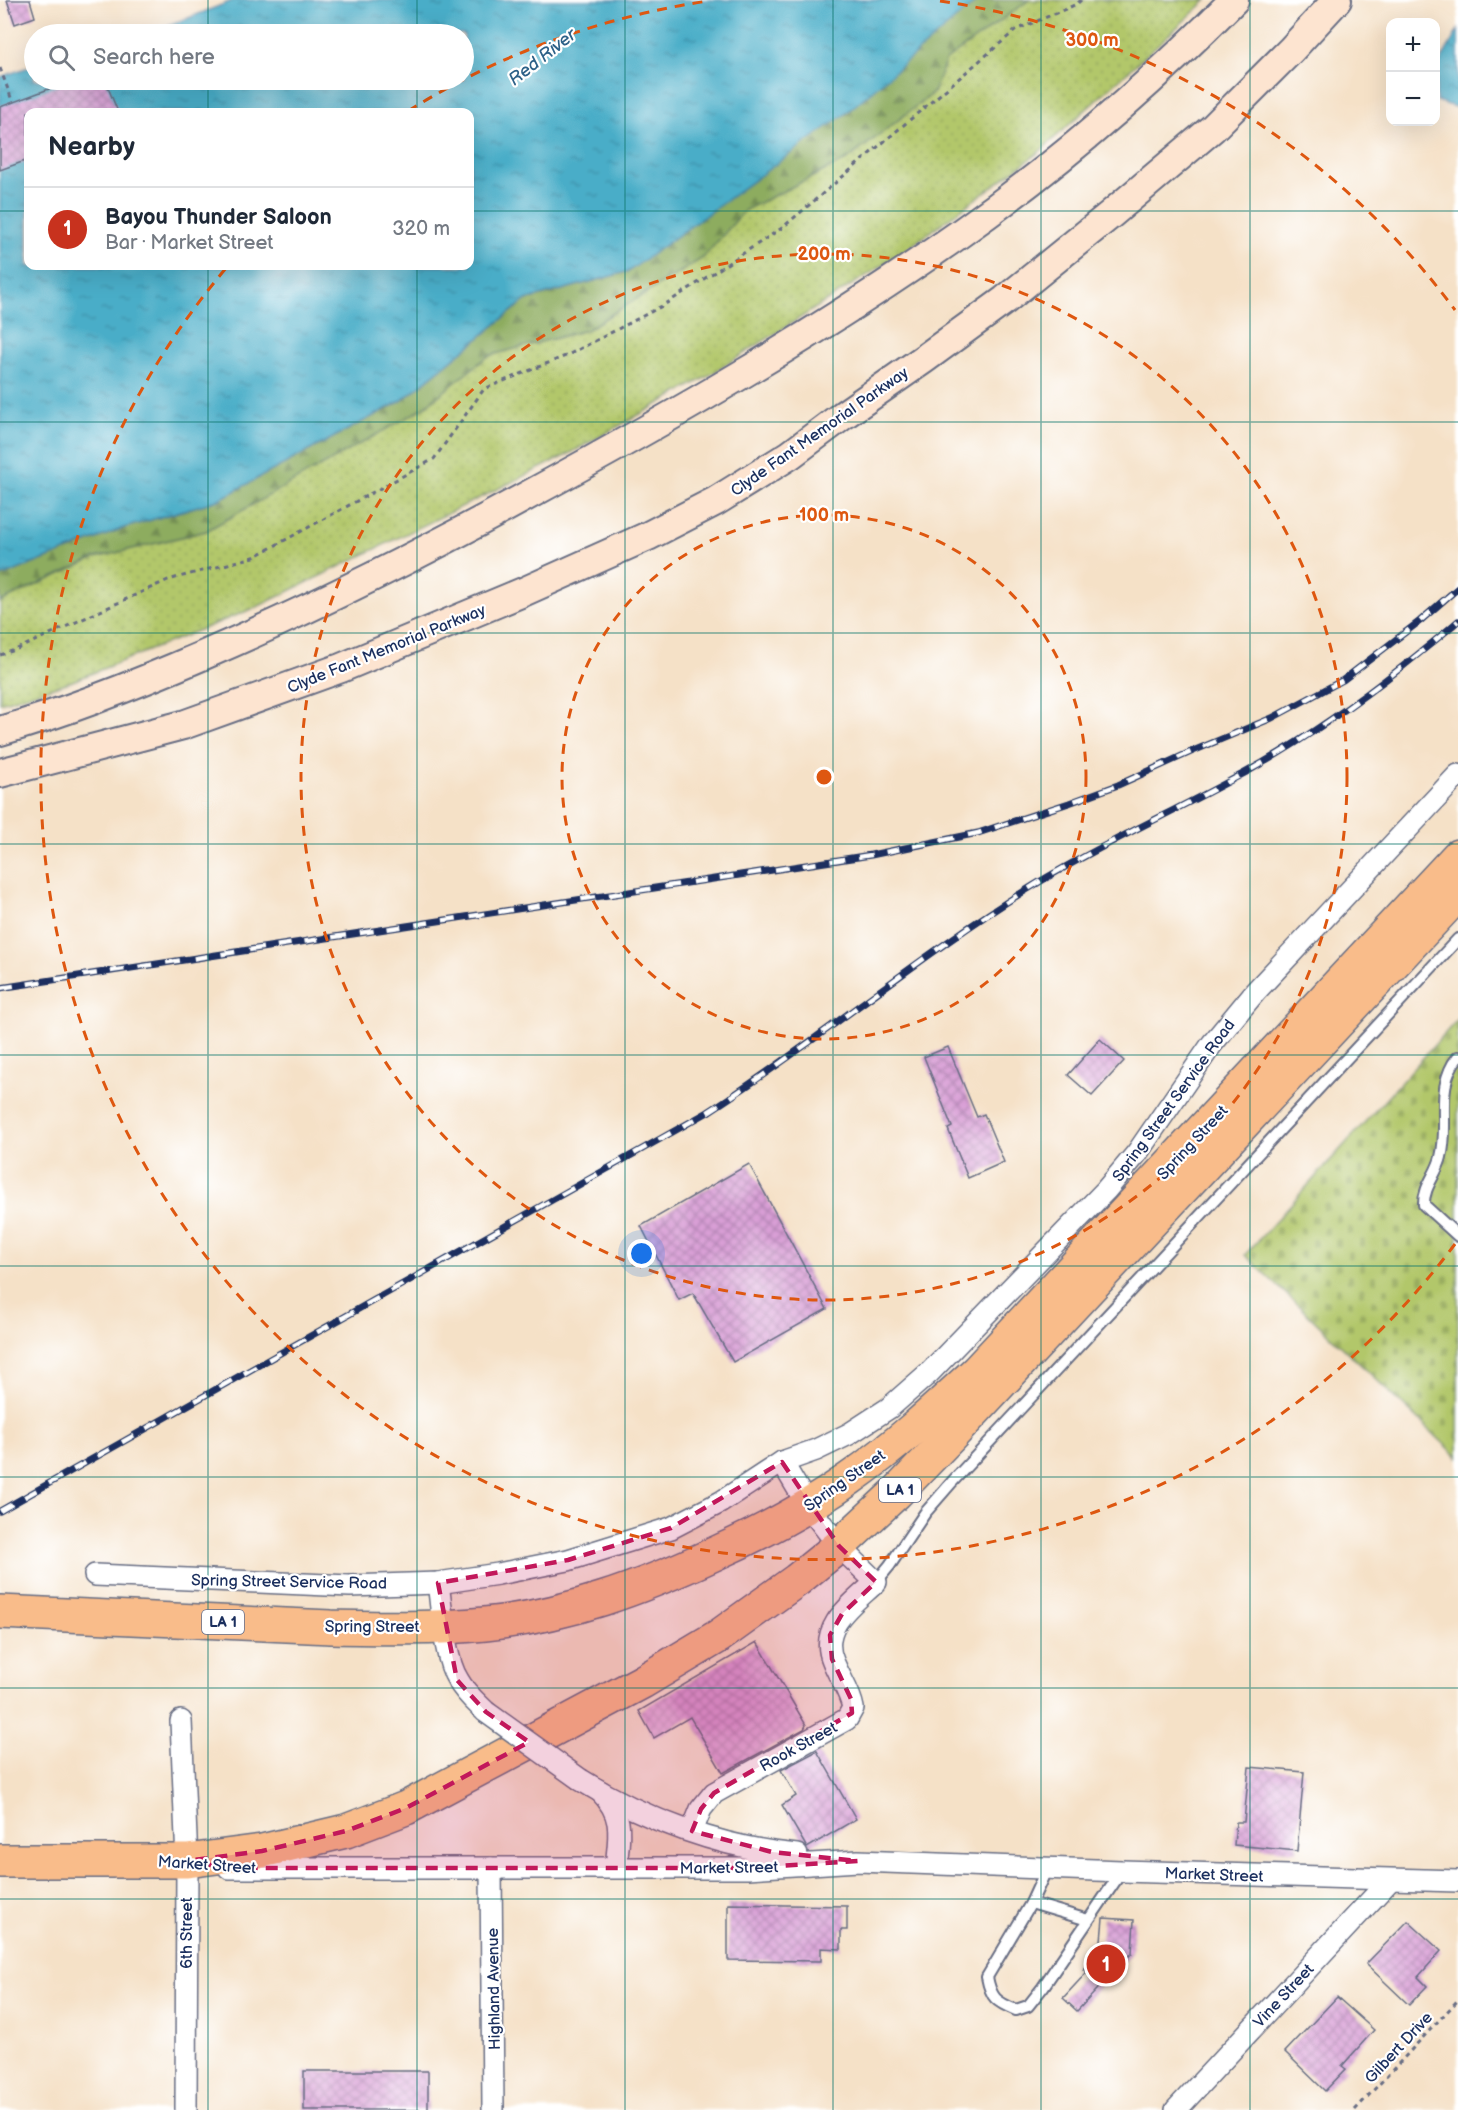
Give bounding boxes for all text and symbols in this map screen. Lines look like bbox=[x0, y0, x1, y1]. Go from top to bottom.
map controls bbox=[1386, 18, 1440, 126]
button: + bbox=[1386, 18, 1440, 72]
search box bbox=[24, 24, 474, 90]
water label: Red River bbox=[504, 24, 581, 90]
text: 300 m bbox=[1065, 30, 1119, 51]
icon: search bbox=[45, 41, 78, 74]
text: Search here bbox=[93, 44, 215, 71]
button: − bbox=[1386, 72, 1440, 126]
text: Nearby bbox=[48, 132, 135, 163]
text: Bayou Thunder Saloon bbox=[105, 204, 332, 231]
text: 1 bbox=[63, 217, 72, 241]
text: 320 m bbox=[392, 217, 450, 241]
text: Bar · Market Street bbox=[105, 231, 273, 255]
text: 200 m bbox=[797, 244, 851, 265]
street label: Clyde Fant Memorial Parkway bbox=[728, 363, 913, 501]
text: 100 m bbox=[799, 505, 849, 526]
street label: Clyde Fant Memorial Parkway bbox=[285, 601, 489, 698]
centre of rings bbox=[814, 767, 834, 787]
street label: Spring Street Service Road bbox=[1107, 1015, 1239, 1185]
street label: Spring Street bbox=[1153, 1101, 1231, 1183]
your location bbox=[627, 1239, 656, 1268]
street label: Spring Street bbox=[801, 1446, 889, 1516]
road number: LA 1 bbox=[879, 1478, 921, 1502]
street label: Spring Street Service Road bbox=[191, 1571, 387, 1594]
road number: LA 1 bbox=[202, 1610, 244, 1634]
street label: Spring Street bbox=[325, 1618, 419, 1637]
street label: Rook Street bbox=[757, 1718, 841, 1776]
street label: Market Street bbox=[157, 1853, 257, 1878]
street label: Market Street bbox=[680, 1858, 779, 1879]
street label: Market Street bbox=[1164, 1864, 1264, 1887]
street label: 6th Street bbox=[178, 1897, 197, 1969]
street label: Highland Avenue bbox=[484, 1927, 505, 2050]
pin: 1 bbox=[1086, 1942, 1126, 1986]
street label: Vine Street bbox=[1250, 1960, 1318, 2032]
street label: Gilbert Drive bbox=[1361, 2008, 1437, 2088]

